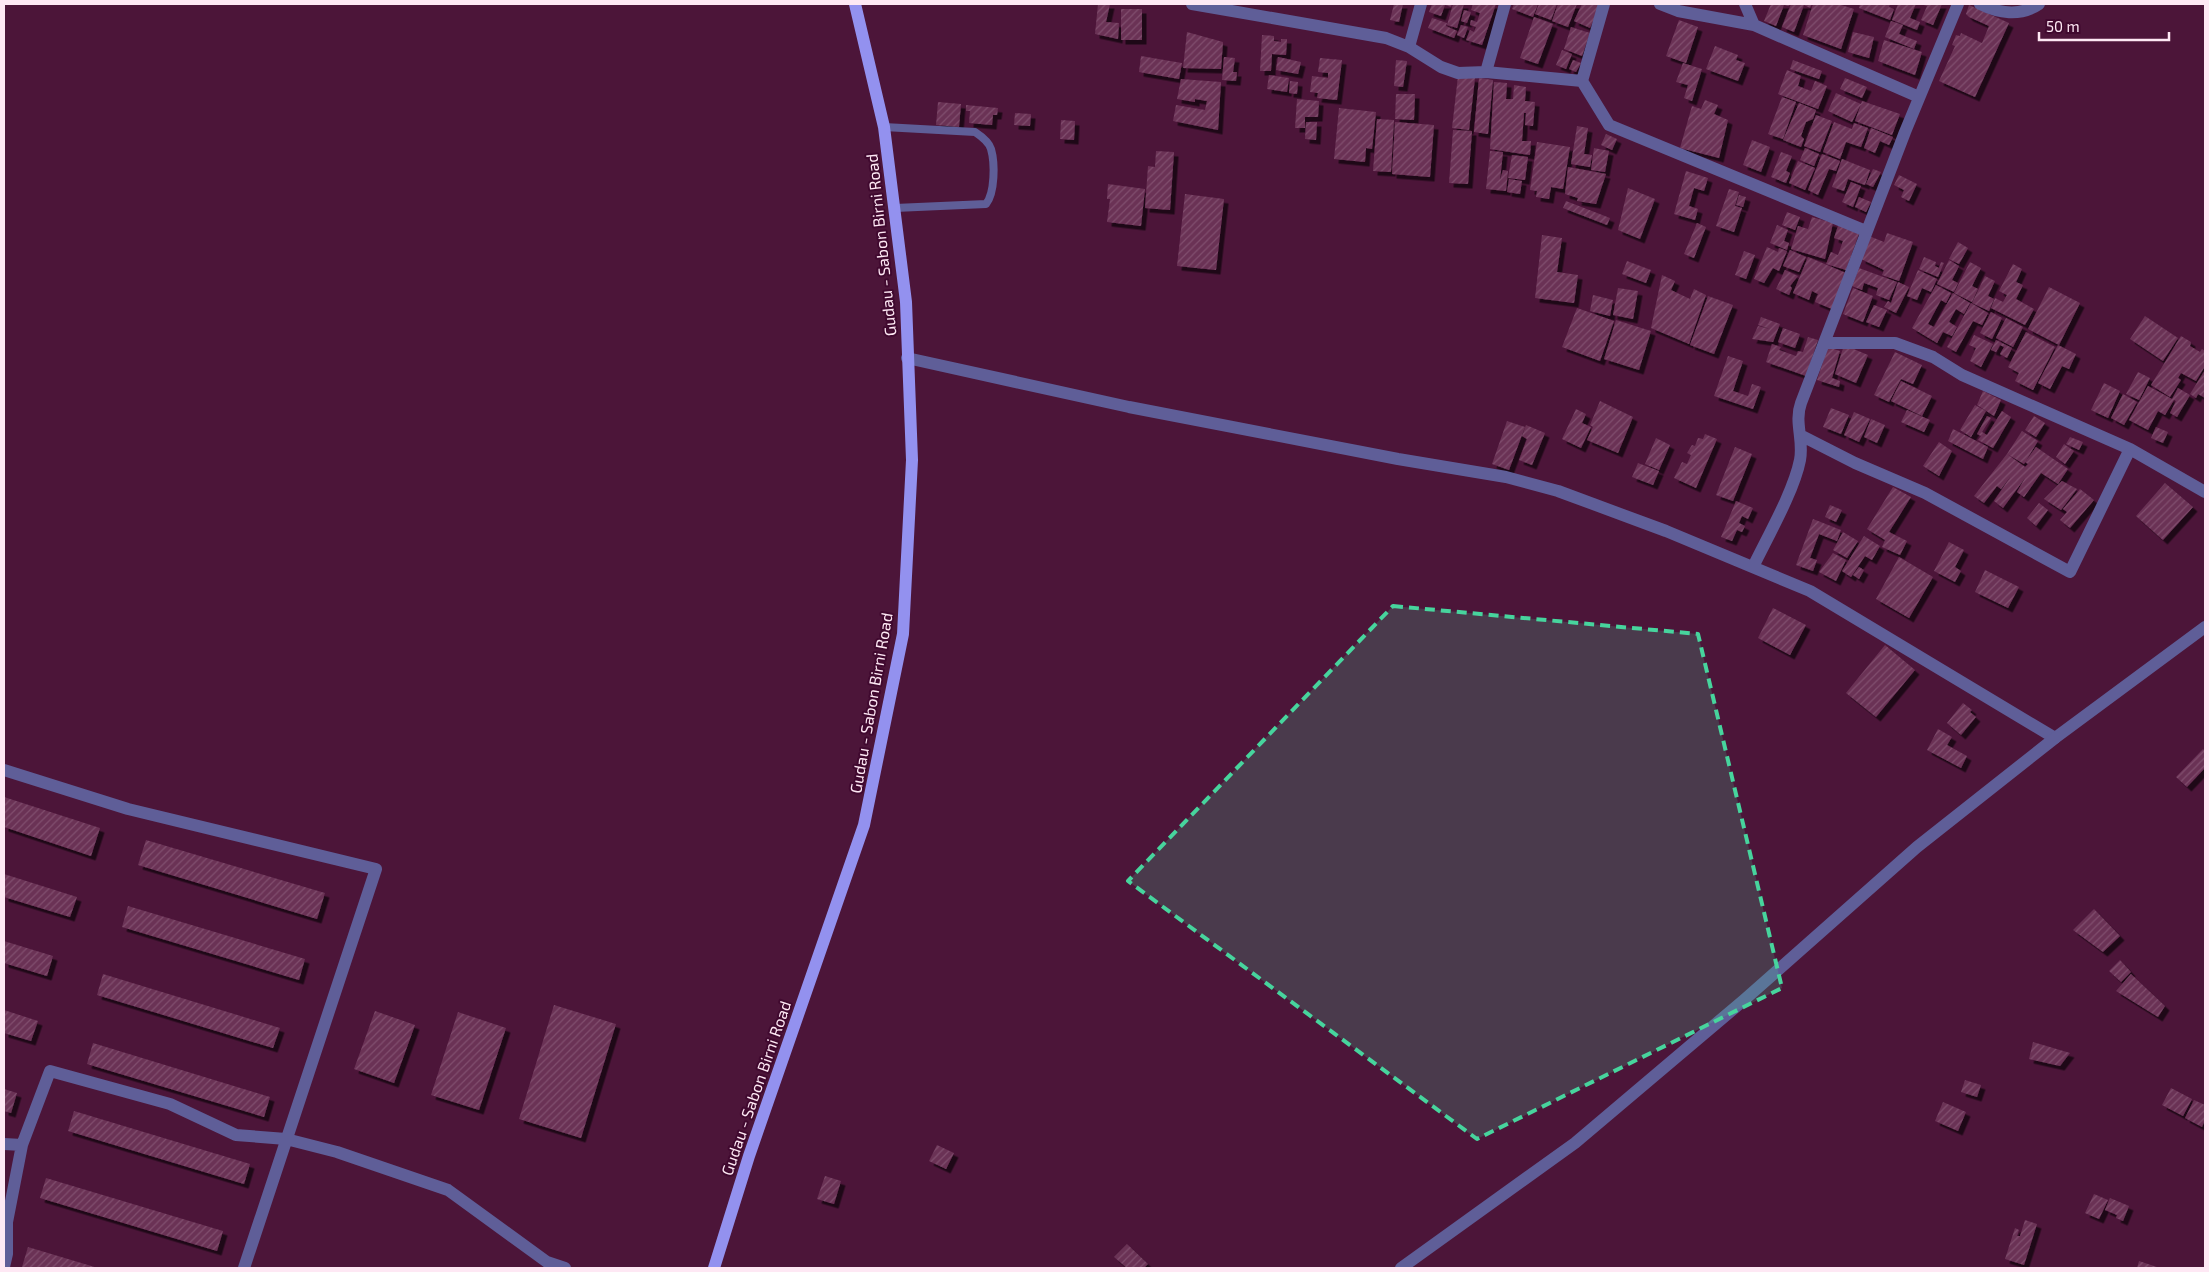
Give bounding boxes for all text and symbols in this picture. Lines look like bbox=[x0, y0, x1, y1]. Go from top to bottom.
scale bar bbox=[2039, 10, 2169, 42]
text: 50 m bbox=[2046, 17, 2080, 35]
street label: Gudau - Sabon Birni Road bbox=[861, 153, 900, 337]
street label: Gudau - Sabon Birni Road bbox=[845, 611, 896, 795]
street label: Gudau - Sabon Birni Road bbox=[717, 998, 794, 1178]

